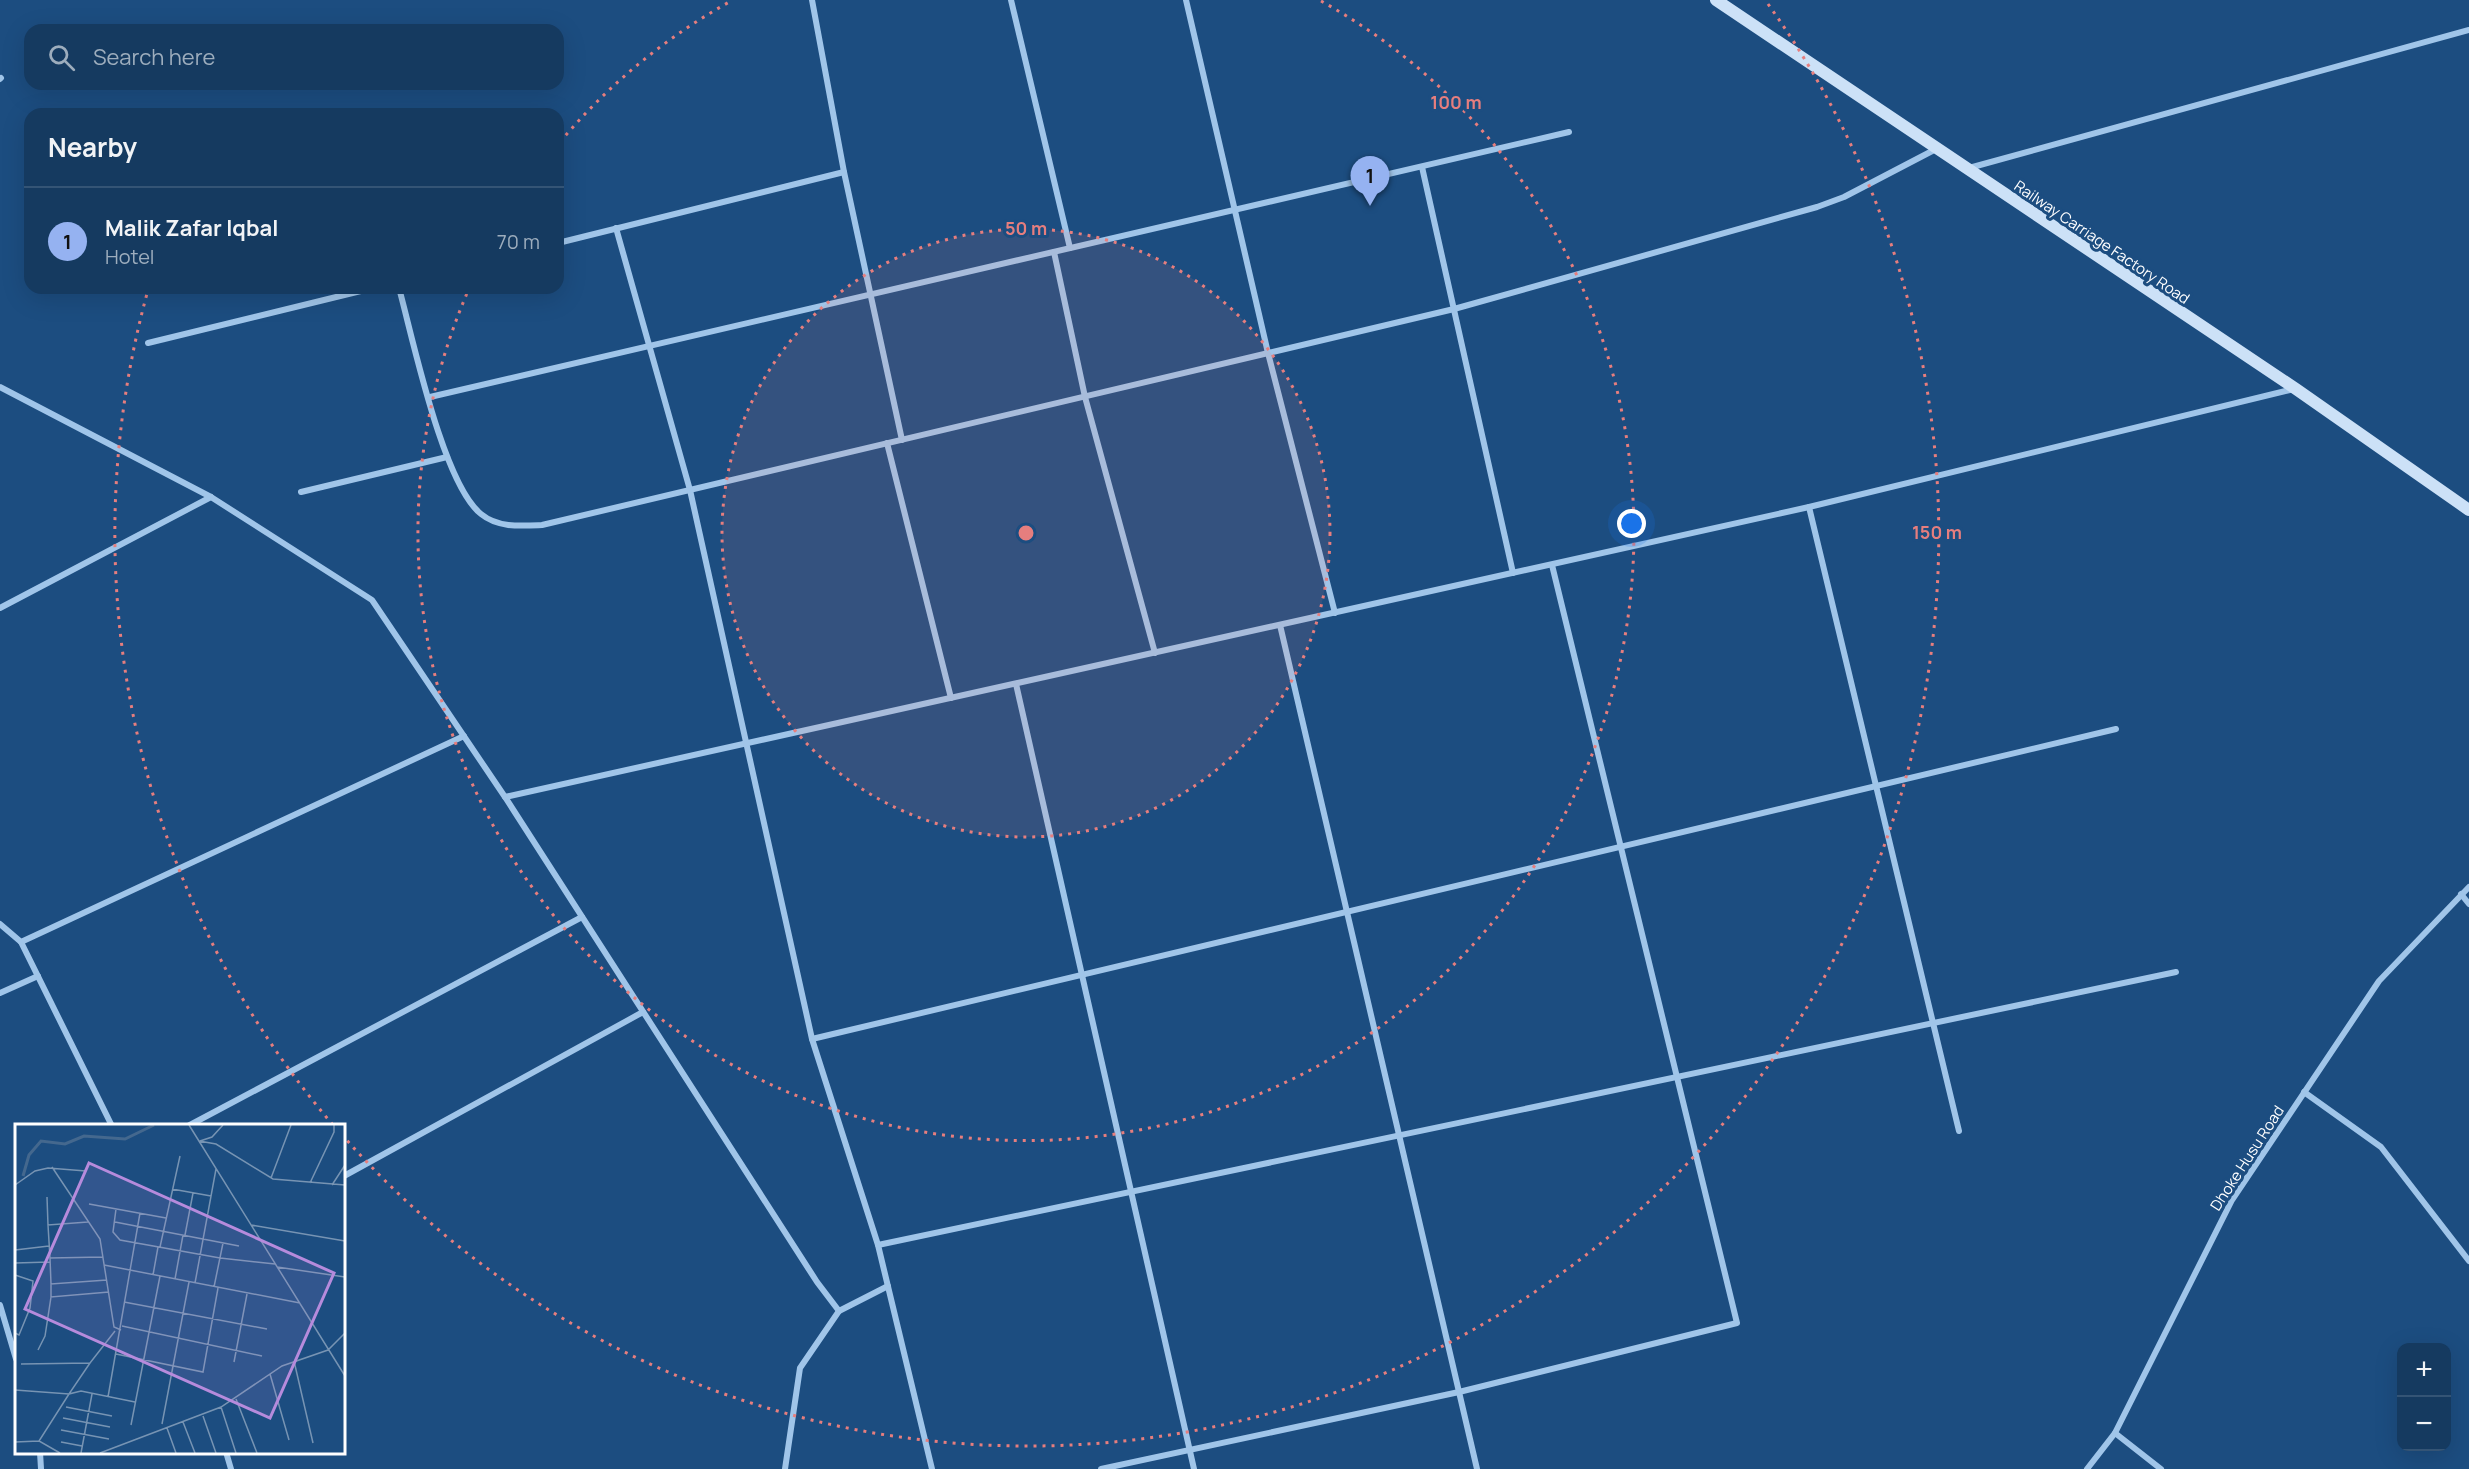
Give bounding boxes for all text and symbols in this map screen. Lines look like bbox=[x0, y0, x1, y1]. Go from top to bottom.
search box bbox=[24, 24, 564, 90]
icon: search bbox=[45, 41, 78, 74]
text: Search here bbox=[93, 42, 215, 72]
text: 100 m bbox=[1430, 90, 1482, 114]
text: Nearby bbox=[48, 129, 137, 165]
pin: 1 bbox=[1350, 156, 1390, 206]
street label: Railway Carriage Factory Road bbox=[2010, 175, 2194, 309]
text: Malik Zafar Iqbal bbox=[105, 213, 278, 243]
text: 50 m bbox=[1005, 216, 1047, 240]
text: 1 bbox=[63, 228, 72, 255]
text: 70 m bbox=[497, 228, 540, 255]
text: Hotel bbox=[105, 243, 155, 270]
your location bbox=[1617, 509, 1646, 538]
text: 150 m bbox=[1912, 520, 1962, 544]
centre of rings bbox=[1016, 523, 1036, 543]
street label: Dhoke Husu Road bbox=[2205, 1101, 2289, 1215]
inset map bbox=[15, 1124, 345, 1454]
map controls bbox=[2397, 1343, 2451, 1451]
button: + bbox=[2397, 1343, 2451, 1397]
button: − bbox=[2397, 1397, 2451, 1451]

